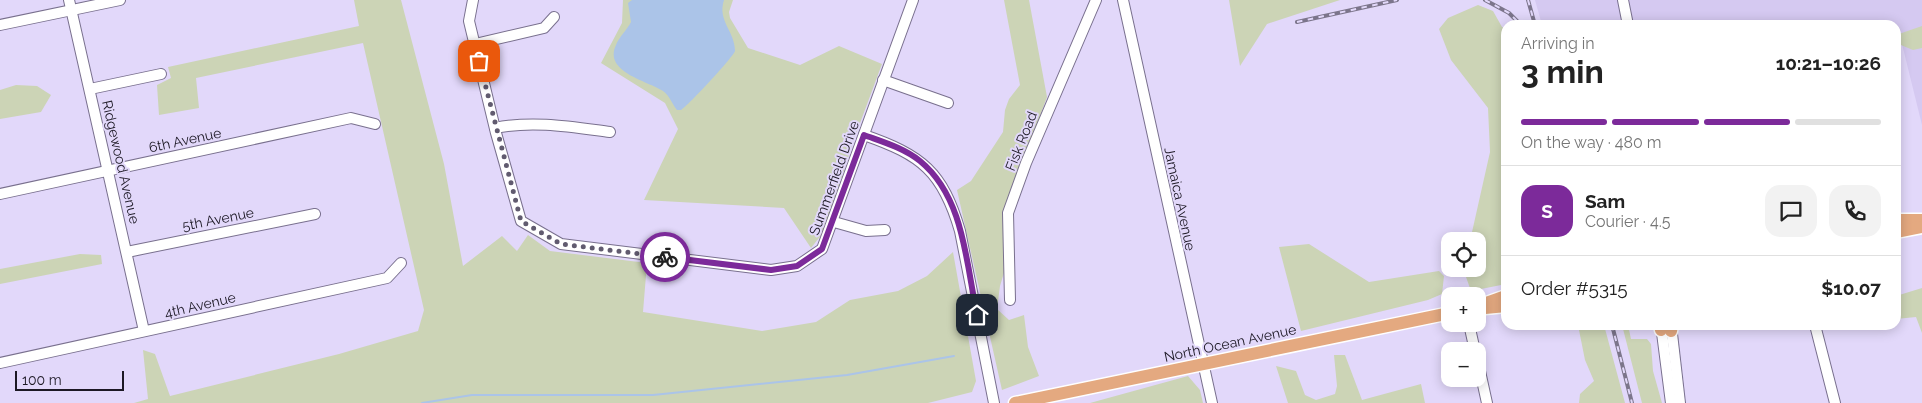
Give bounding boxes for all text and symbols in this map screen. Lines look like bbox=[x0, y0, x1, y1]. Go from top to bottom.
text: Arriving in bbox=[1521, 34, 1595, 53]
pin bbox=[458, 40, 500, 82]
icon: bag bbox=[465, 47, 493, 75]
text: 10:21–10:26 bbox=[1776, 52, 1881, 74]
text: 3 min bbox=[1521, 53, 1604, 90]
street label: Ridgewood Avenue bbox=[99, 99, 143, 225]
street label: Fisk Road bbox=[1002, 109, 1040, 173]
street label: Summerfield Drive bbox=[806, 119, 862, 237]
street label: 6th Avenue bbox=[147, 125, 223, 155]
text: On the way · 480 m bbox=[1521, 133, 1662, 152]
street label: Jamaica Avenue bbox=[1161, 146, 1199, 252]
button: chat bbox=[1765, 185, 1817, 237]
button: phone bbox=[1829, 185, 1881, 237]
text: Sam bbox=[1585, 190, 1625, 212]
text: S bbox=[1541, 200, 1553, 222]
street label: 5th Avenue bbox=[181, 204, 255, 234]
text: Courier · 4.5 bbox=[1585, 212, 1670, 231]
courier bbox=[640, 232, 690, 282]
map controls bbox=[1441, 232, 1486, 387]
button: locate bbox=[1441, 232, 1486, 277]
icon: bike bbox=[651, 243, 679, 271]
text: Order #5315 bbox=[1521, 277, 1628, 299]
text: $10.07 bbox=[1821, 277, 1881, 299]
button: + bbox=[1441, 287, 1486, 332]
street label: 4th Avenue bbox=[163, 289, 237, 321]
pin bbox=[956, 294, 998, 336]
icon: home bbox=[963, 301, 991, 329]
street label: North Ocean Avenue bbox=[1162, 321, 1298, 365]
button: − bbox=[1441, 342, 1486, 387]
scale bar bbox=[15, 368, 124, 391]
text: 100 m bbox=[22, 372, 62, 388]

